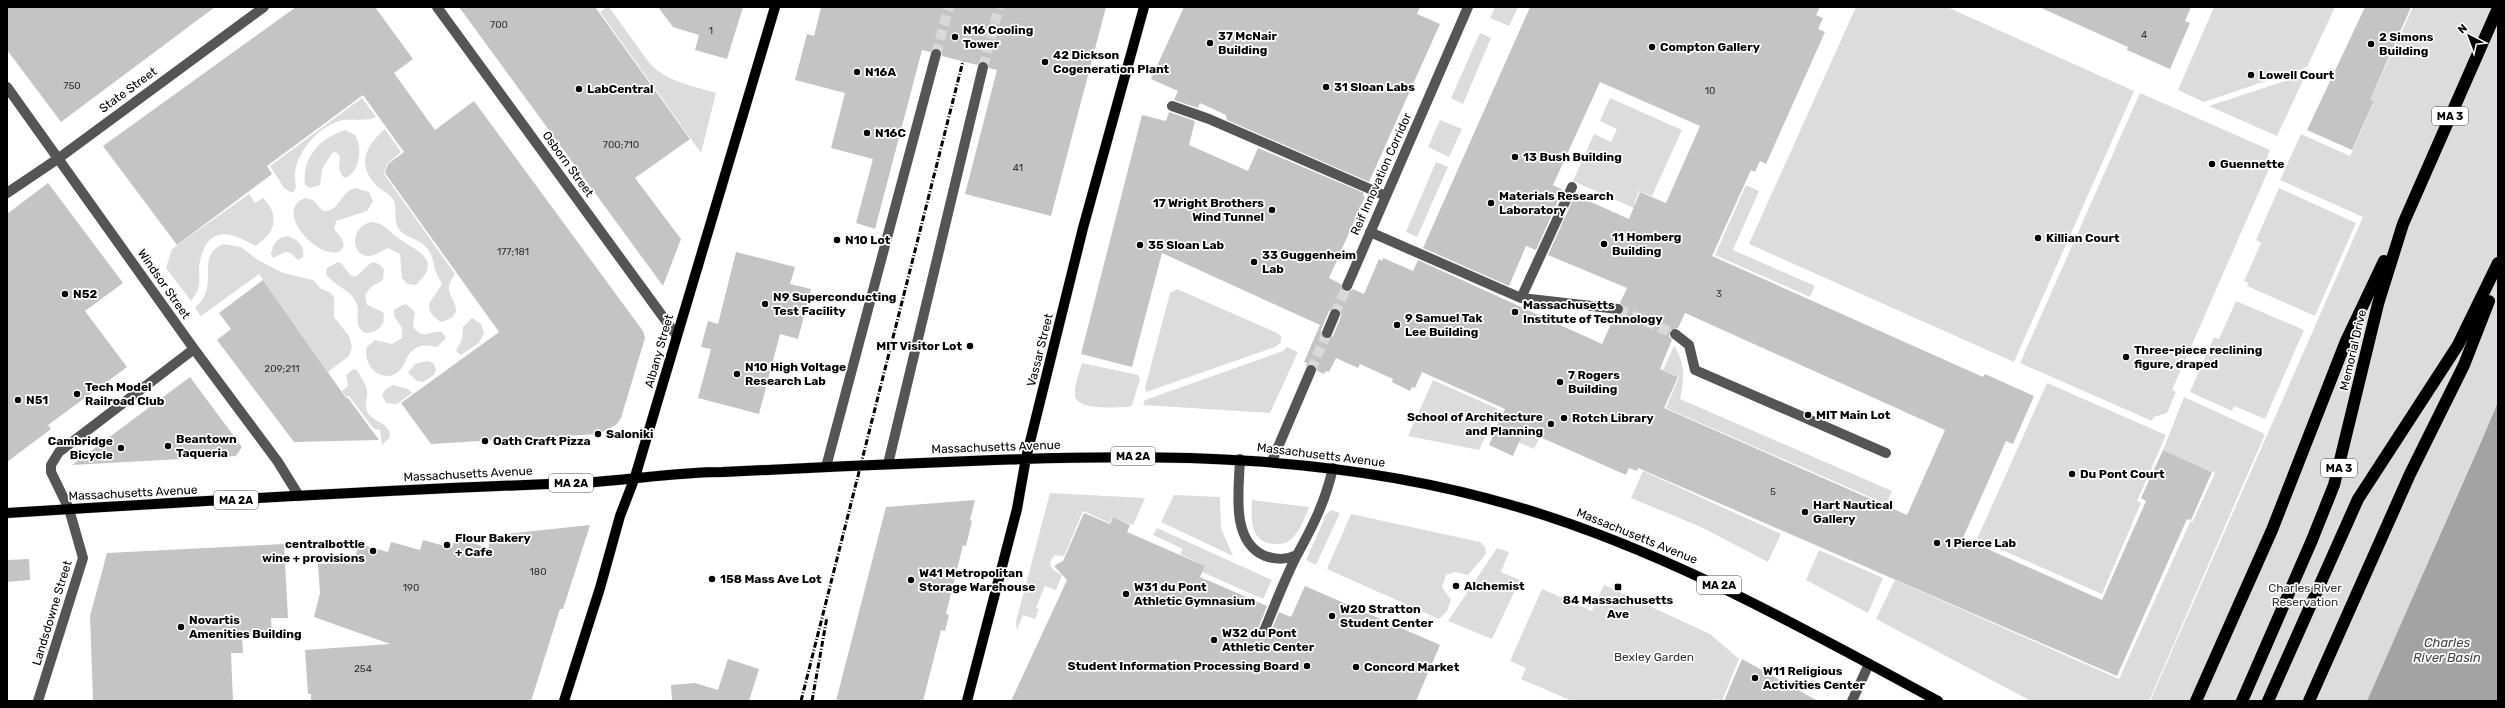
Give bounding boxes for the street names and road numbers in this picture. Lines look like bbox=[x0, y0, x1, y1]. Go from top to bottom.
street label: State Street bbox=[96, 64, 160, 116]
road number: MA 3 bbox=[2432, 107, 2468, 125]
street label: Reif Innovation Corridor bbox=[1348, 110, 1414, 237]
street label: Osborn Street bbox=[539, 128, 597, 200]
street label: Windsor Street bbox=[135, 246, 193, 322]
street label: Memorial Drive bbox=[2337, 308, 2369, 392]
street label: Albany Street bbox=[642, 312, 676, 389]
street label: Vassar Street bbox=[1024, 312, 1056, 388]
street label: Massachusetts Avenue bbox=[931, 438, 1061, 456]
street label: Massachusetts Avenue bbox=[1256, 440, 1386, 470]
road number: MA 2A bbox=[1111, 447, 1155, 465]
road number: MA 3 bbox=[2321, 459, 2357, 477]
street label: Massachusetts Avenue bbox=[403, 464, 533, 484]
road number: MA 2A bbox=[549, 474, 593, 492]
street label: Massachusetts Avenue bbox=[68, 483, 198, 503]
road number: MA 2A bbox=[214, 491, 258, 509]
street label: Massachusetts Avenue bbox=[1575, 505, 1700, 567]
street label: Landsdowne Street bbox=[29, 559, 75, 667]
road number: MA 2A bbox=[1697, 576, 1741, 594]

